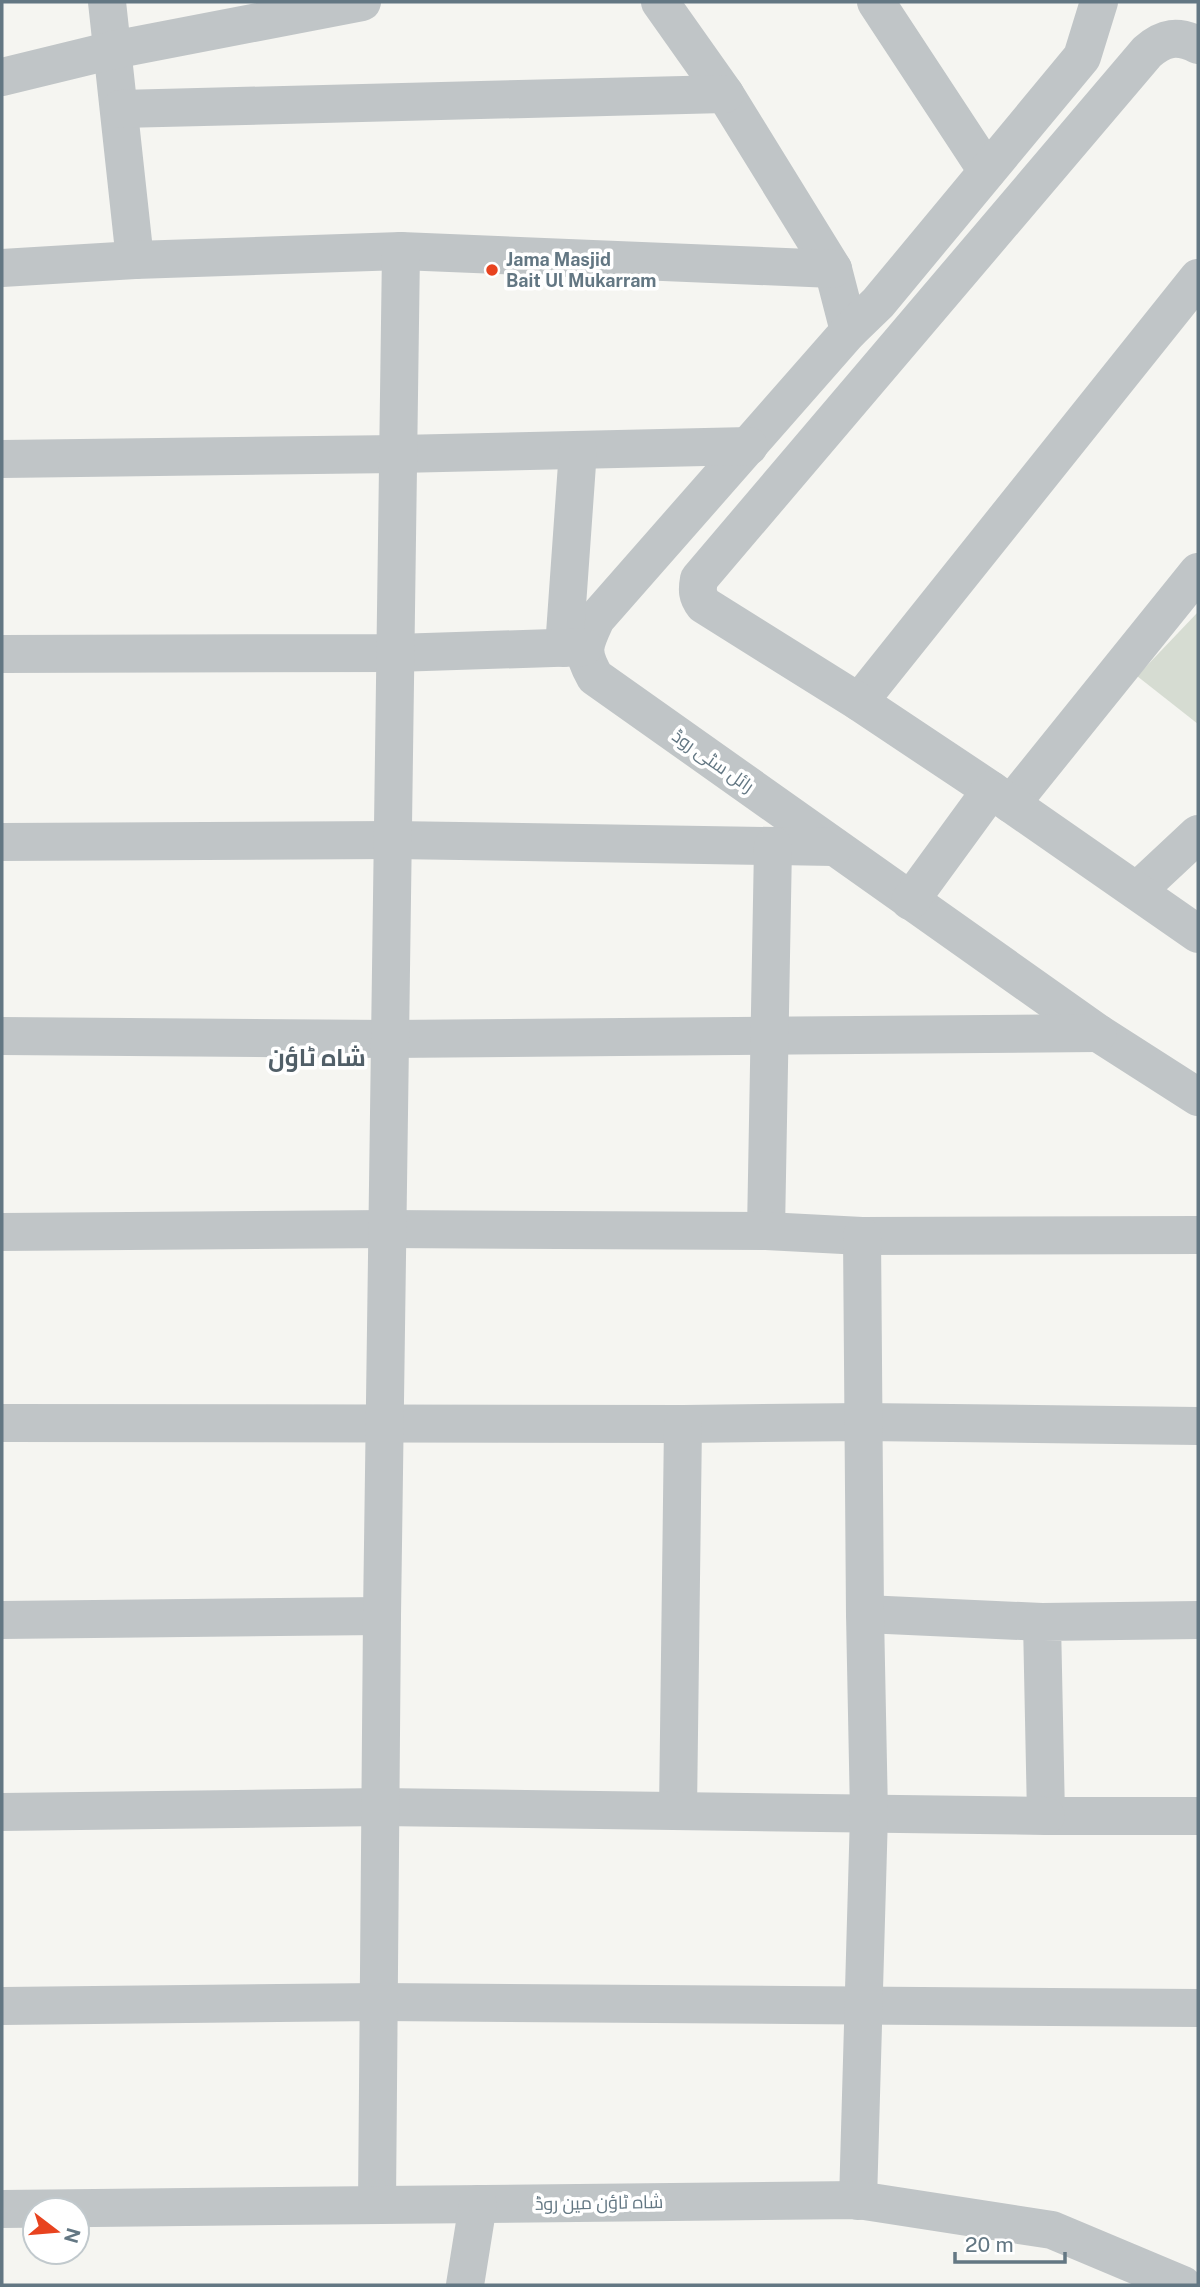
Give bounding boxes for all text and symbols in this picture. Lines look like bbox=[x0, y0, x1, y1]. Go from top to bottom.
place label: Jama Masjid Bait Ul Mukarram bbox=[506, 249, 656, 291]
marker: Jama Masjid Bait Ul Mukarram bbox=[484, 262, 500, 278]
street label: رائل سٹی روڈ bbox=[668, 725, 758, 797]
district label: شاہ ٹاؤن bbox=[268, 1043, 366, 1072]
street label: شاہ ٹاؤن مین روڈ bbox=[535, 2191, 663, 2215]
north arrow bbox=[21, 2196, 91, 2266]
scale bar bbox=[955, 2220, 1065, 2264]
text: N bbox=[60, 2226, 85, 2246]
text: 20 m bbox=[965, 2232, 1014, 2257]

